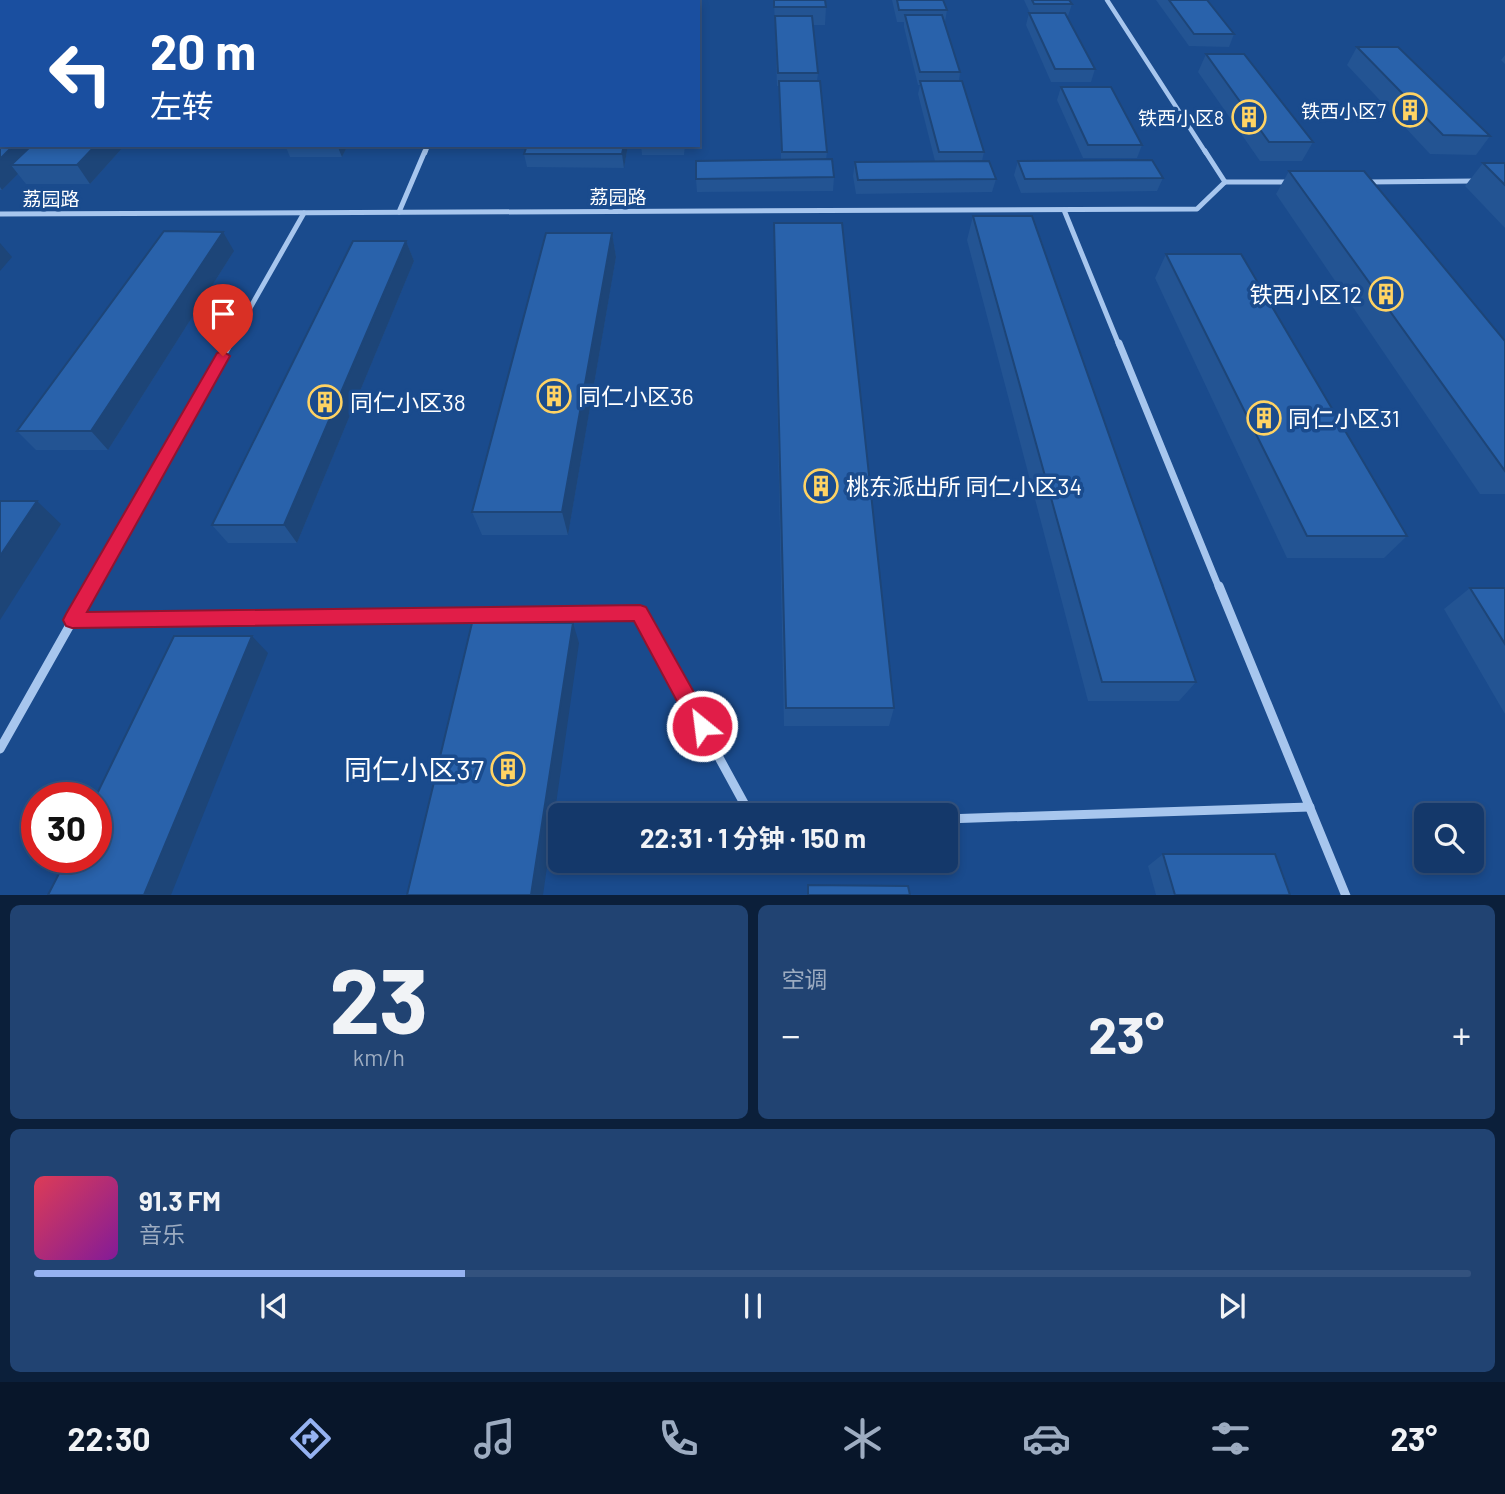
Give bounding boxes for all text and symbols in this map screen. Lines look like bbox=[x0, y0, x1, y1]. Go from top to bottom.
text: 20 m bbox=[150, 21, 256, 80]
icon: left bbox=[35, 28, 126, 119]
text: 左转 bbox=[150, 86, 214, 124]
building icon: 铁西小区7 bbox=[1391, 91, 1429, 129]
building icon: 铁西小区8 bbox=[1230, 98, 1268, 136]
place label: 铁西小区7 bbox=[1301, 99, 1386, 122]
place label: 铁西小区8 bbox=[1138, 106, 1224, 129]
street label: 荔园路 bbox=[589, 185, 647, 208]
street label: 荔园路 bbox=[22, 187, 80, 210]
building icon: 铁西小区12 bbox=[1367, 275, 1405, 313]
place label: 铁西小区12 bbox=[1250, 280, 1362, 308]
pin bbox=[193, 284, 253, 356]
icon: arrive bbox=[204, 295, 242, 333]
building icon: 同仁小区36 bbox=[535, 377, 573, 415]
place label: 同仁小区36 bbox=[578, 382, 694, 410]
building icon: 同仁小区38 bbox=[306, 383, 344, 421]
place label: 同仁小区38 bbox=[350, 388, 466, 416]
building icon: 同仁小区31 bbox=[1245, 399, 1283, 437]
place label: 同仁小区31 bbox=[1288, 404, 1400, 432]
building icon: 桃东派出所 同仁小区34 bbox=[802, 467, 840, 505]
place label: 桃东派出所 同仁小区34 bbox=[846, 472, 1082, 500]
position arrow bbox=[665, 689, 739, 763]
building icon: 同仁小区37 bbox=[489, 750, 527, 788]
place label: 同仁小区37 bbox=[344, 752, 484, 786]
speed limit sign: 30 bbox=[21, 782, 112, 873]
map controls bbox=[1414, 803, 1484, 873]
button: search bbox=[1414, 803, 1484, 873]
text: 22:31 · 1 分钟 · 150 m bbox=[640, 822, 866, 853]
text: 23 bbox=[329, 943, 428, 1052]
text: 空调 bbox=[782, 965, 828, 993]
text: 23° bbox=[1088, 1002, 1164, 1064]
text: − bbox=[782, 1011, 801, 1057]
text: + bbox=[1452, 1011, 1471, 1057]
text: km/h bbox=[353, 1043, 405, 1071]
text: 91.3 FM bbox=[139, 1185, 221, 1216]
text: 音乐 bbox=[139, 1220, 185, 1248]
icon: previous bbox=[255, 1287, 293, 1325]
icon: pause bbox=[734, 1287, 772, 1325]
icon: next bbox=[1213, 1287, 1251, 1325]
icon: directions bbox=[286, 1414, 335, 1463]
icon: music bbox=[470, 1414, 519, 1463]
icon: phone bbox=[654, 1414, 703, 1463]
icon: climate bbox=[838, 1414, 887, 1463]
icon: car bbox=[1022, 1414, 1071, 1463]
icon: filters bbox=[1206, 1414, 1255, 1463]
text: 22:30 bbox=[68, 1419, 151, 1457]
text: 23° bbox=[1391, 1419, 1437, 1457]

